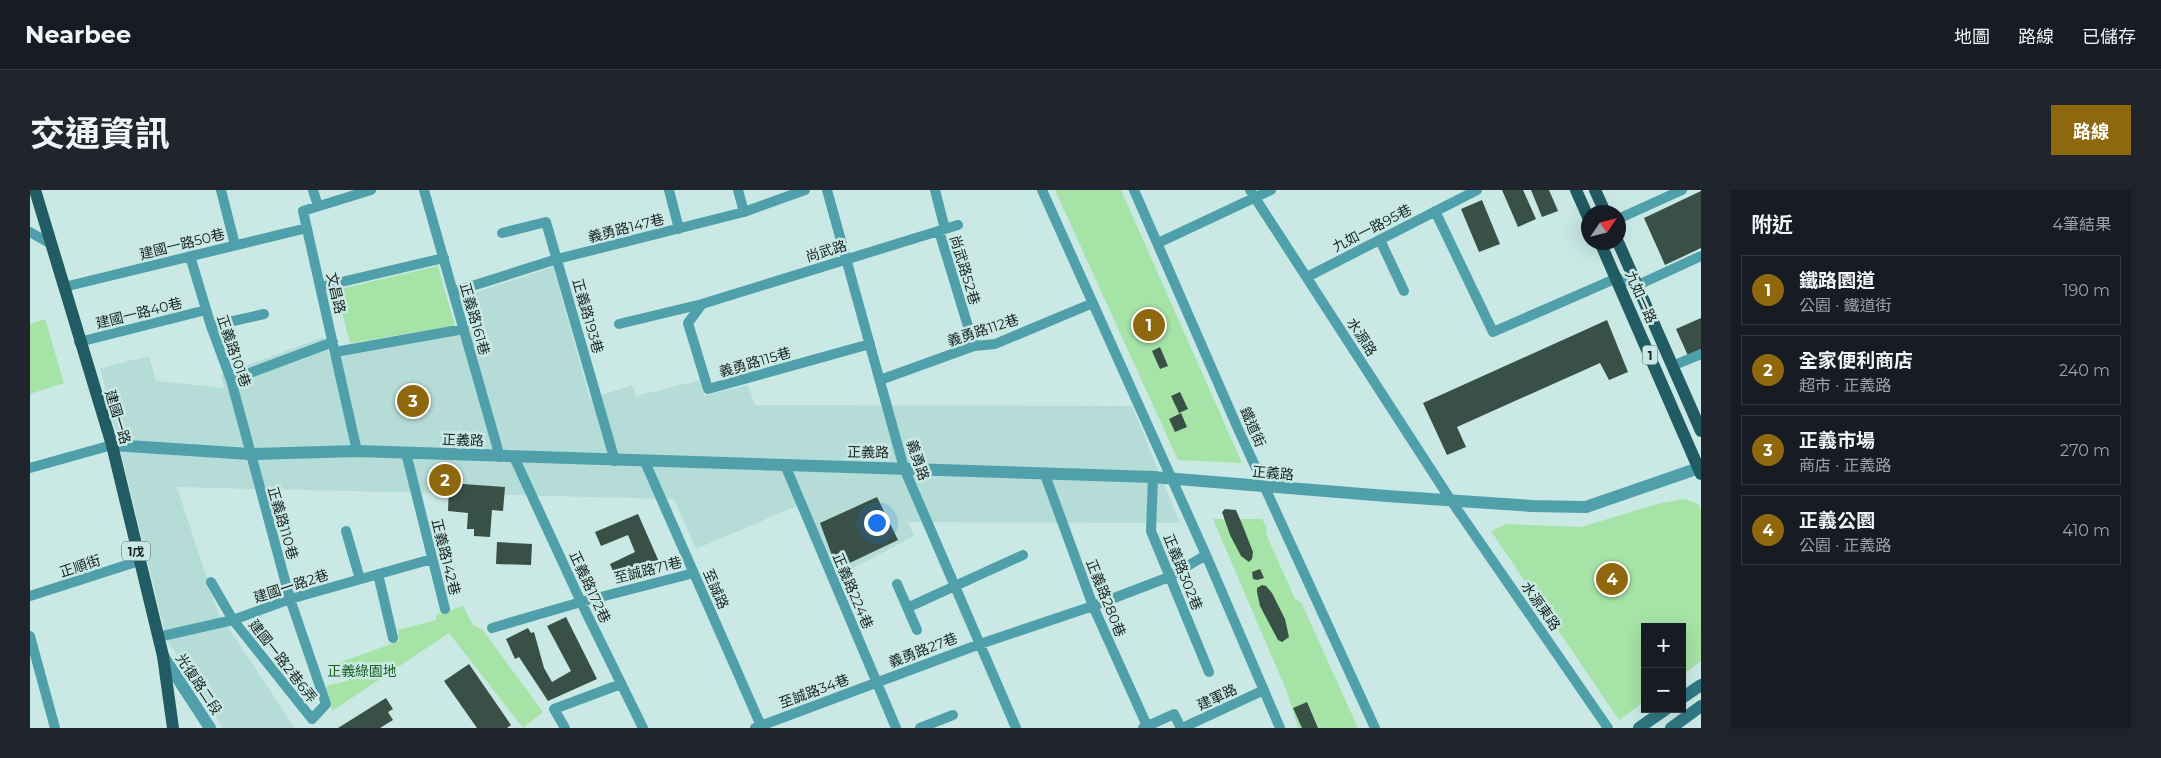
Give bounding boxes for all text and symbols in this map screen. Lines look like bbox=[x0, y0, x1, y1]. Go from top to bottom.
text: Nearbee bbox=[25, 20, 131, 49]
text: 地圖 bbox=[1954, 26, 1990, 48]
text: 路線 bbox=[2018, 26, 2054, 48]
text: 已儲存 bbox=[2082, 26, 2136, 48]
button: 路線 bbox=[2051, 105, 2131, 155]
text: 交通資訊 bbox=[30, 112, 170, 155]
street label: 九如一路95巷 bbox=[1329, 200, 1415, 256]
north arrow bbox=[1581, 205, 1626, 250]
street label: 義勇路147巷 bbox=[586, 210, 666, 246]
text: 附近 bbox=[1751, 212, 1793, 237]
text: 4筆結果 bbox=[2052, 215, 2111, 234]
street label: 建國一路50巷 bbox=[138, 225, 226, 263]
street label: 尚武路52巷 bbox=[946, 233, 984, 307]
street label: 尚武路 bbox=[803, 236, 849, 266]
street label: 九如一路 bbox=[1621, 268, 1661, 326]
text: 鐵路園道 bbox=[1799, 269, 1875, 292]
street label: 文昌路 bbox=[323, 271, 349, 315]
street label: 正義路193巷 bbox=[569, 276, 607, 356]
street label: 正義路161巷 bbox=[456, 281, 494, 357]
text: 1 bbox=[1765, 281, 1771, 300]
text: 190 m bbox=[2063, 281, 2110, 300]
street label: 建國一路40巷 bbox=[94, 294, 184, 332]
text: 公園 · 鐵道街 bbox=[1799, 296, 1891, 315]
pin: 1 bbox=[1133, 306, 1165, 344]
street label: 義勇路112巷 bbox=[945, 310, 1021, 350]
street label: 正義路101巷 bbox=[213, 312, 255, 390]
street label: 水源路 bbox=[1343, 314, 1381, 360]
street label: 義勇路115巷 bbox=[717, 343, 793, 381]
road number: 1 bbox=[1642, 346, 1658, 364]
text: 全家便利商店 bbox=[1799, 349, 1913, 372]
text: 2 bbox=[1763, 361, 1773, 380]
text: 240 m bbox=[2059, 361, 2110, 380]
text: 超市 · 正義路 bbox=[1799, 376, 1891, 395]
pin: 3 bbox=[397, 382, 429, 420]
street label: 建國一路 bbox=[101, 388, 135, 446]
street label: 鐵道街 bbox=[1236, 404, 1270, 450]
text: 正義市場 bbox=[1799, 429, 1875, 452]
street label: 正義路 bbox=[442, 430, 484, 450]
street label: 義勇路 bbox=[903, 437, 933, 483]
text: 3 bbox=[1763, 441, 1773, 460]
text: 270 m bbox=[2060, 441, 2110, 460]
street label: 正義路 bbox=[847, 443, 889, 461]
text: 商店 · 正義路 bbox=[1799, 456, 1891, 475]
pin: 2 bbox=[429, 461, 461, 499]
street label: 正義路 bbox=[1251, 462, 1295, 484]
street label: 正義路110巷 bbox=[264, 484, 302, 562]
text: 正義公園 bbox=[1799, 509, 1875, 532]
your location bbox=[864, 510, 890, 536]
street label: 正義路142巷 bbox=[428, 517, 464, 597]
text: 4 bbox=[1762, 521, 1774, 540]
text: 410 m bbox=[2062, 521, 2110, 540]
street label: 正義路302巷 bbox=[1159, 531, 1207, 613]
text: 公園 · 正義路 bbox=[1799, 536, 1891, 555]
road number: 1戊 bbox=[122, 542, 150, 561]
street label: 正義路172巷 bbox=[566, 548, 614, 626]
street label: 正義路224巷 bbox=[829, 550, 877, 632]
street label: 正順街 bbox=[57, 551, 103, 581]
street label: 至誠路71巷 bbox=[612, 553, 684, 587]
street label: 正義路280巷 bbox=[1082, 557, 1130, 639]
pin: 4 bbox=[1596, 560, 1628, 598]
street label: 建國一路2巷 bbox=[251, 565, 331, 607]
street label: 至誠路 bbox=[699, 566, 733, 612]
street label: 水源東路 bbox=[1518, 578, 1564, 634]
street label: 建國一路2巷6弄 bbox=[245, 616, 321, 706]
map controls bbox=[1641, 623, 1686, 713]
button: + bbox=[1641, 623, 1686, 668]
street label: 義勇路27巷 bbox=[886, 629, 960, 671]
street label: 光復路二段 bbox=[172, 650, 226, 718]
park label: 正義綠園地 bbox=[327, 662, 397, 680]
button: − bbox=[1641, 668, 1686, 713]
street label: 至誠路34巷 bbox=[777, 670, 851, 712]
street label: 建軍路 bbox=[1194, 680, 1240, 714]

